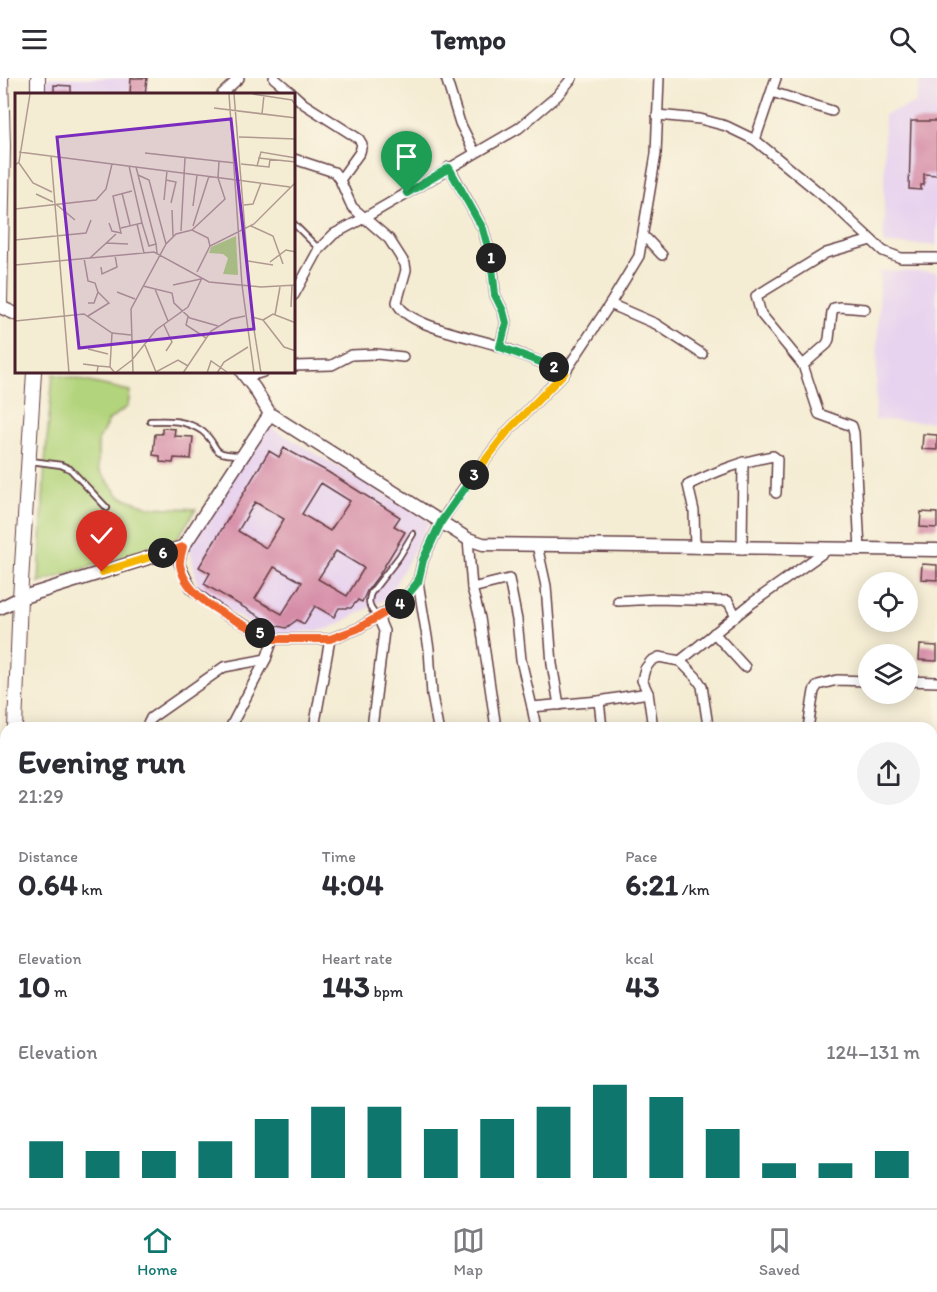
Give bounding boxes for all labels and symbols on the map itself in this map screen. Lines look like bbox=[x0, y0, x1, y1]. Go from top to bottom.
inset map bbox=[15, 93, 296, 374]
pin bbox=[381, 131, 432, 193]
pin: 1 bbox=[476, 243, 506, 273]
pin: 2 bbox=[539, 352, 569, 382]
pin: 3 bbox=[459, 460, 489, 490]
pin bbox=[76, 510, 127, 572]
pin: 6 bbox=[148, 538, 178, 568]
pin: 4 bbox=[385, 589, 415, 619]
pin: 5 bbox=[245, 618, 275, 648]

